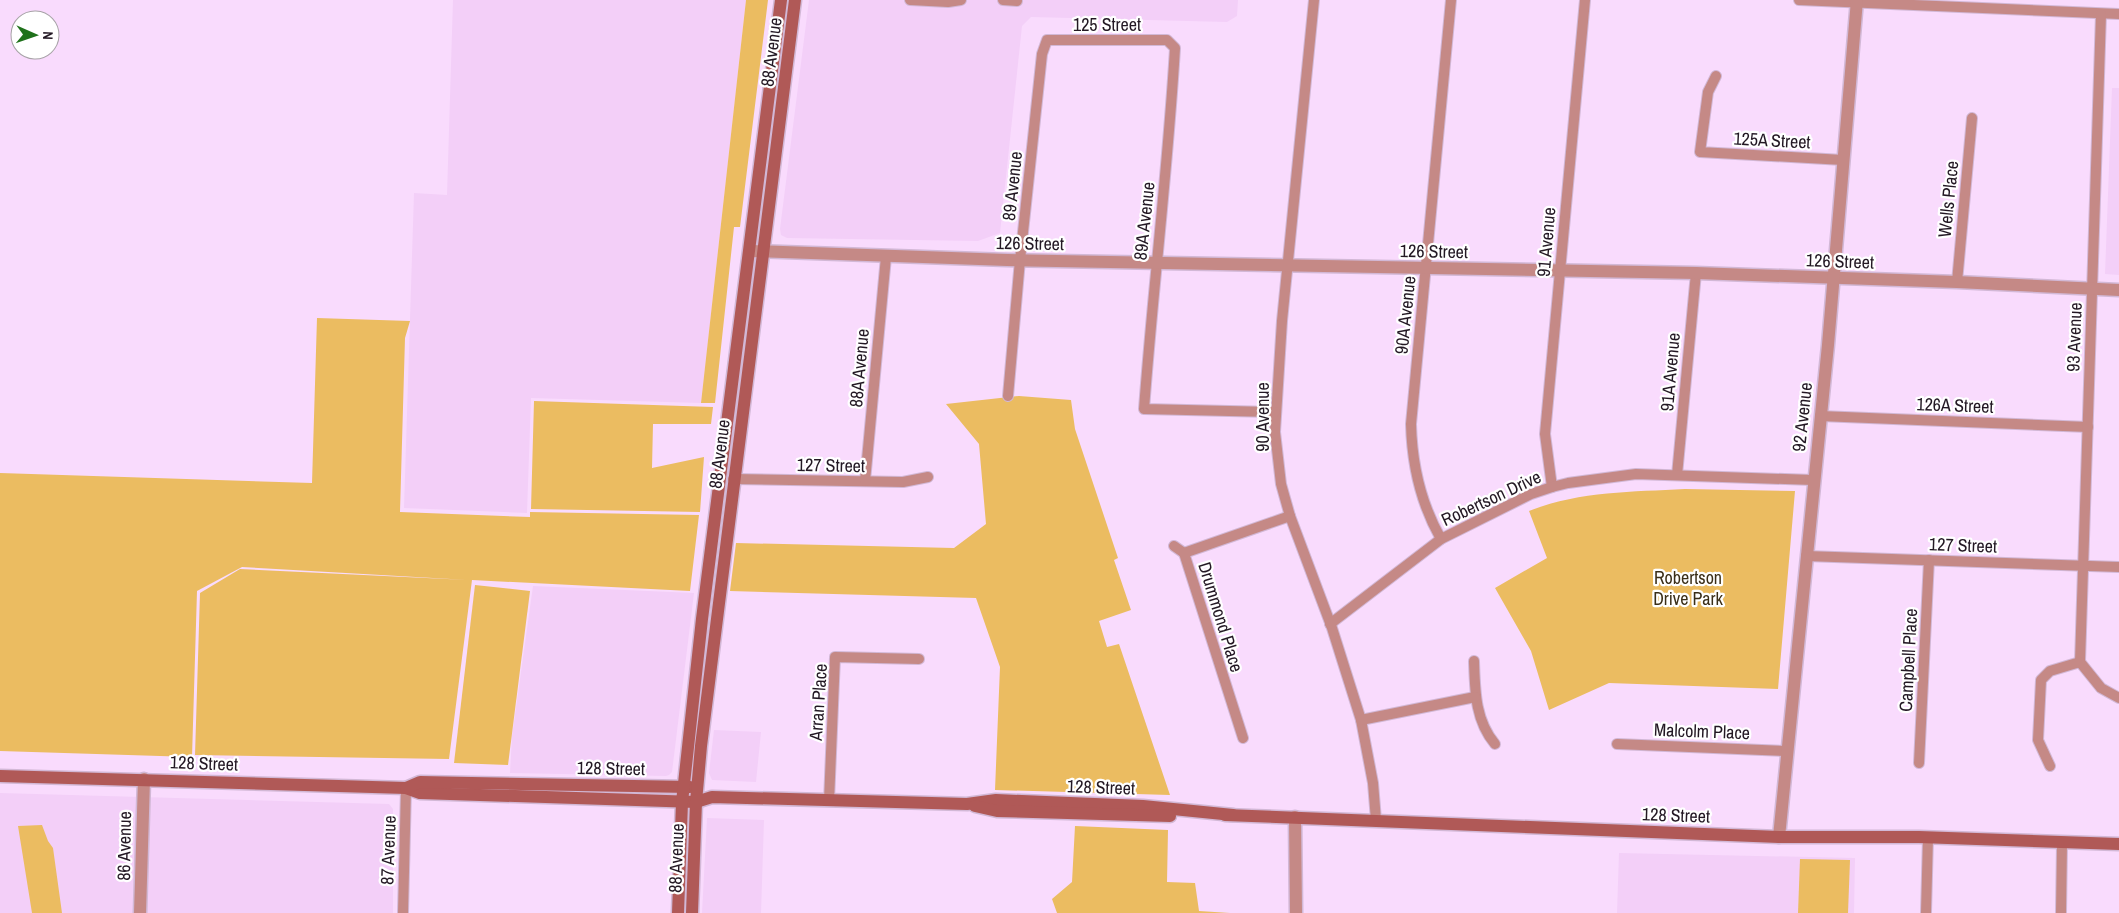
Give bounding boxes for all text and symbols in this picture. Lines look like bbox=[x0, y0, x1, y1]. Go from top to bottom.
north arrow bbox=[10, 10, 60, 60]
street label: 125 Street bbox=[1073, 12, 1141, 37]
street label: 88 Avenue bbox=[754, 16, 788, 88]
text: N bbox=[39, 31, 57, 40]
street label: 125A Street bbox=[1733, 125, 1811, 155]
street label: 89 Avenue bbox=[996, 150, 1028, 222]
street label: Wells Place bbox=[1932, 159, 1964, 239]
street label: 89A Avenue bbox=[1127, 181, 1161, 261]
street label: 91 Avenue bbox=[1531, 206, 1561, 278]
street label: 126 Street bbox=[996, 230, 1064, 256]
street label: 126 Street bbox=[1400, 238, 1468, 264]
street label: 126 Street bbox=[1806, 247, 1874, 275]
street label: 90A Avenue bbox=[1388, 275, 1422, 355]
street label: 93 Avenue bbox=[2060, 302, 2088, 372]
street label: 88A Avenue bbox=[843, 328, 875, 408]
street label: 91A Avenue bbox=[1654, 332, 1686, 412]
street label: 92 Avenue bbox=[1786, 381, 1818, 453]
street label: 90 Avenue bbox=[1250, 382, 1275, 452]
street label: 126A Street bbox=[1916, 391, 1994, 419]
street label: 88 Avenue bbox=[702, 418, 736, 490]
street label: 127 Street bbox=[797, 452, 865, 478]
street label: Robertson Drive bbox=[1437, 464, 1545, 532]
street label: 127 Street bbox=[1929, 531, 1997, 559]
street label: Drummond Place bbox=[1192, 559, 1250, 675]
park label: Robertson Drive Park bbox=[1653, 565, 1723, 611]
street label: Campbell Place bbox=[1893, 608, 1923, 712]
street label: Arran Place bbox=[803, 663, 833, 742]
street label: Malcolm Place bbox=[1654, 717, 1750, 745]
street label: 128 Street bbox=[170, 749, 238, 777]
street label: 128 Street bbox=[577, 755, 645, 781]
street label: 128 Street bbox=[1067, 773, 1135, 801]
street label: 128 Street bbox=[1642, 801, 1710, 829]
street label: 86 Avenue bbox=[111, 811, 137, 881]
street label: 87 Avenue bbox=[374, 815, 402, 885]
street label: 88 Avenue bbox=[662, 823, 690, 893]

